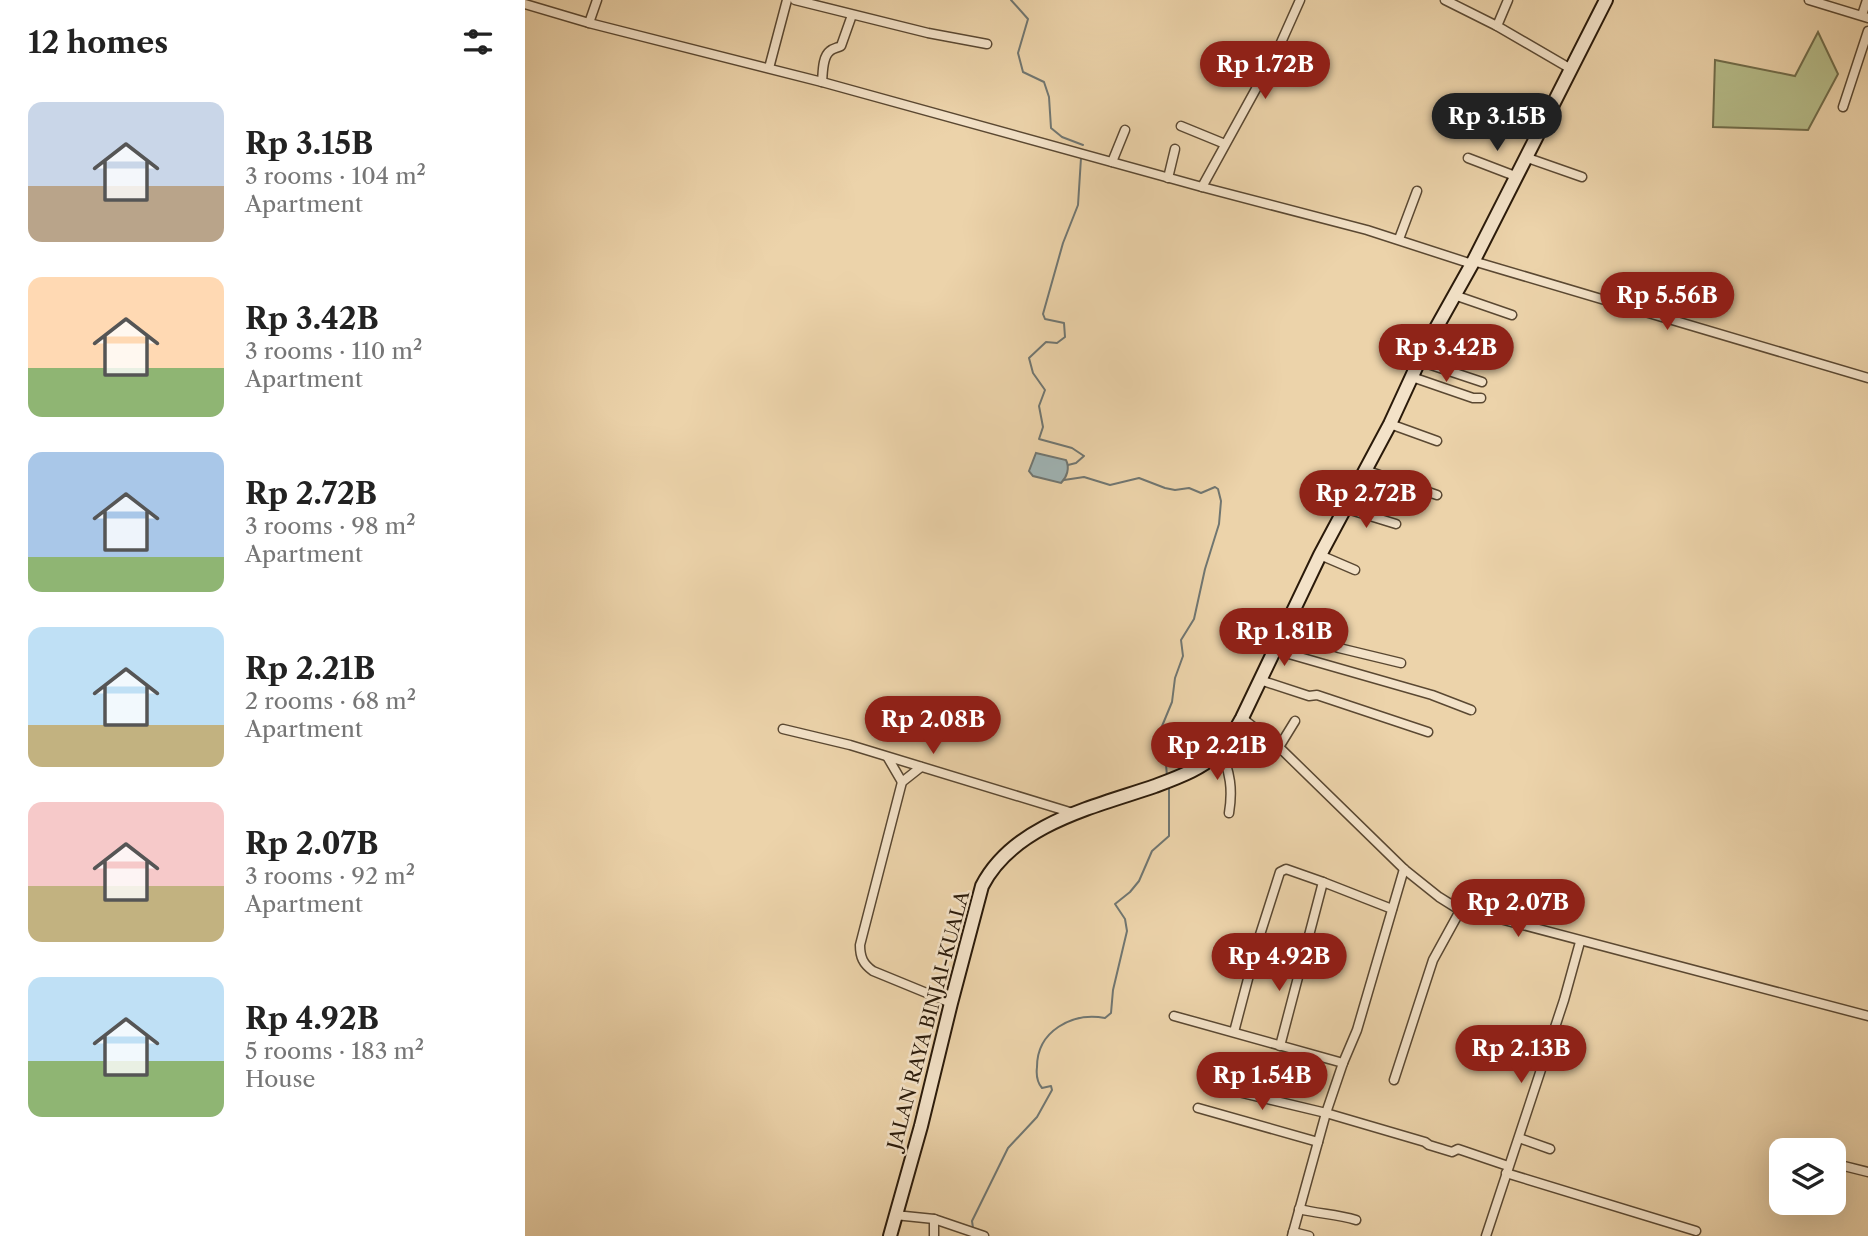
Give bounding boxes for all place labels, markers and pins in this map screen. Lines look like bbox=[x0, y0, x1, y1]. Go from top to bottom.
pin: Rp 1.72B bbox=[1193, 42, 1337, 101]
pin: Rp 3.15B bbox=[1425, 94, 1569, 153]
pin: Rp 5.56B bbox=[1595, 272, 1739, 332]
pin: Rp 3.42B bbox=[1374, 324, 1518, 384]
pin: Rp 2.72B bbox=[1294, 470, 1438, 530]
pin: Rp 1.81B bbox=[1212, 608, 1356, 668]
pin: Rp 2.08B bbox=[861, 696, 1005, 756]
pin: Rp 2.21B bbox=[1145, 722, 1289, 782]
pin: Rp 2.07B bbox=[1446, 880, 1590, 939]
pin: Rp 4.92B bbox=[1207, 934, 1351, 993]
pin: Rp 2.13B bbox=[1449, 1026, 1593, 1085]
pin: Rp 1.54B bbox=[1190, 1052, 1334, 1112]

